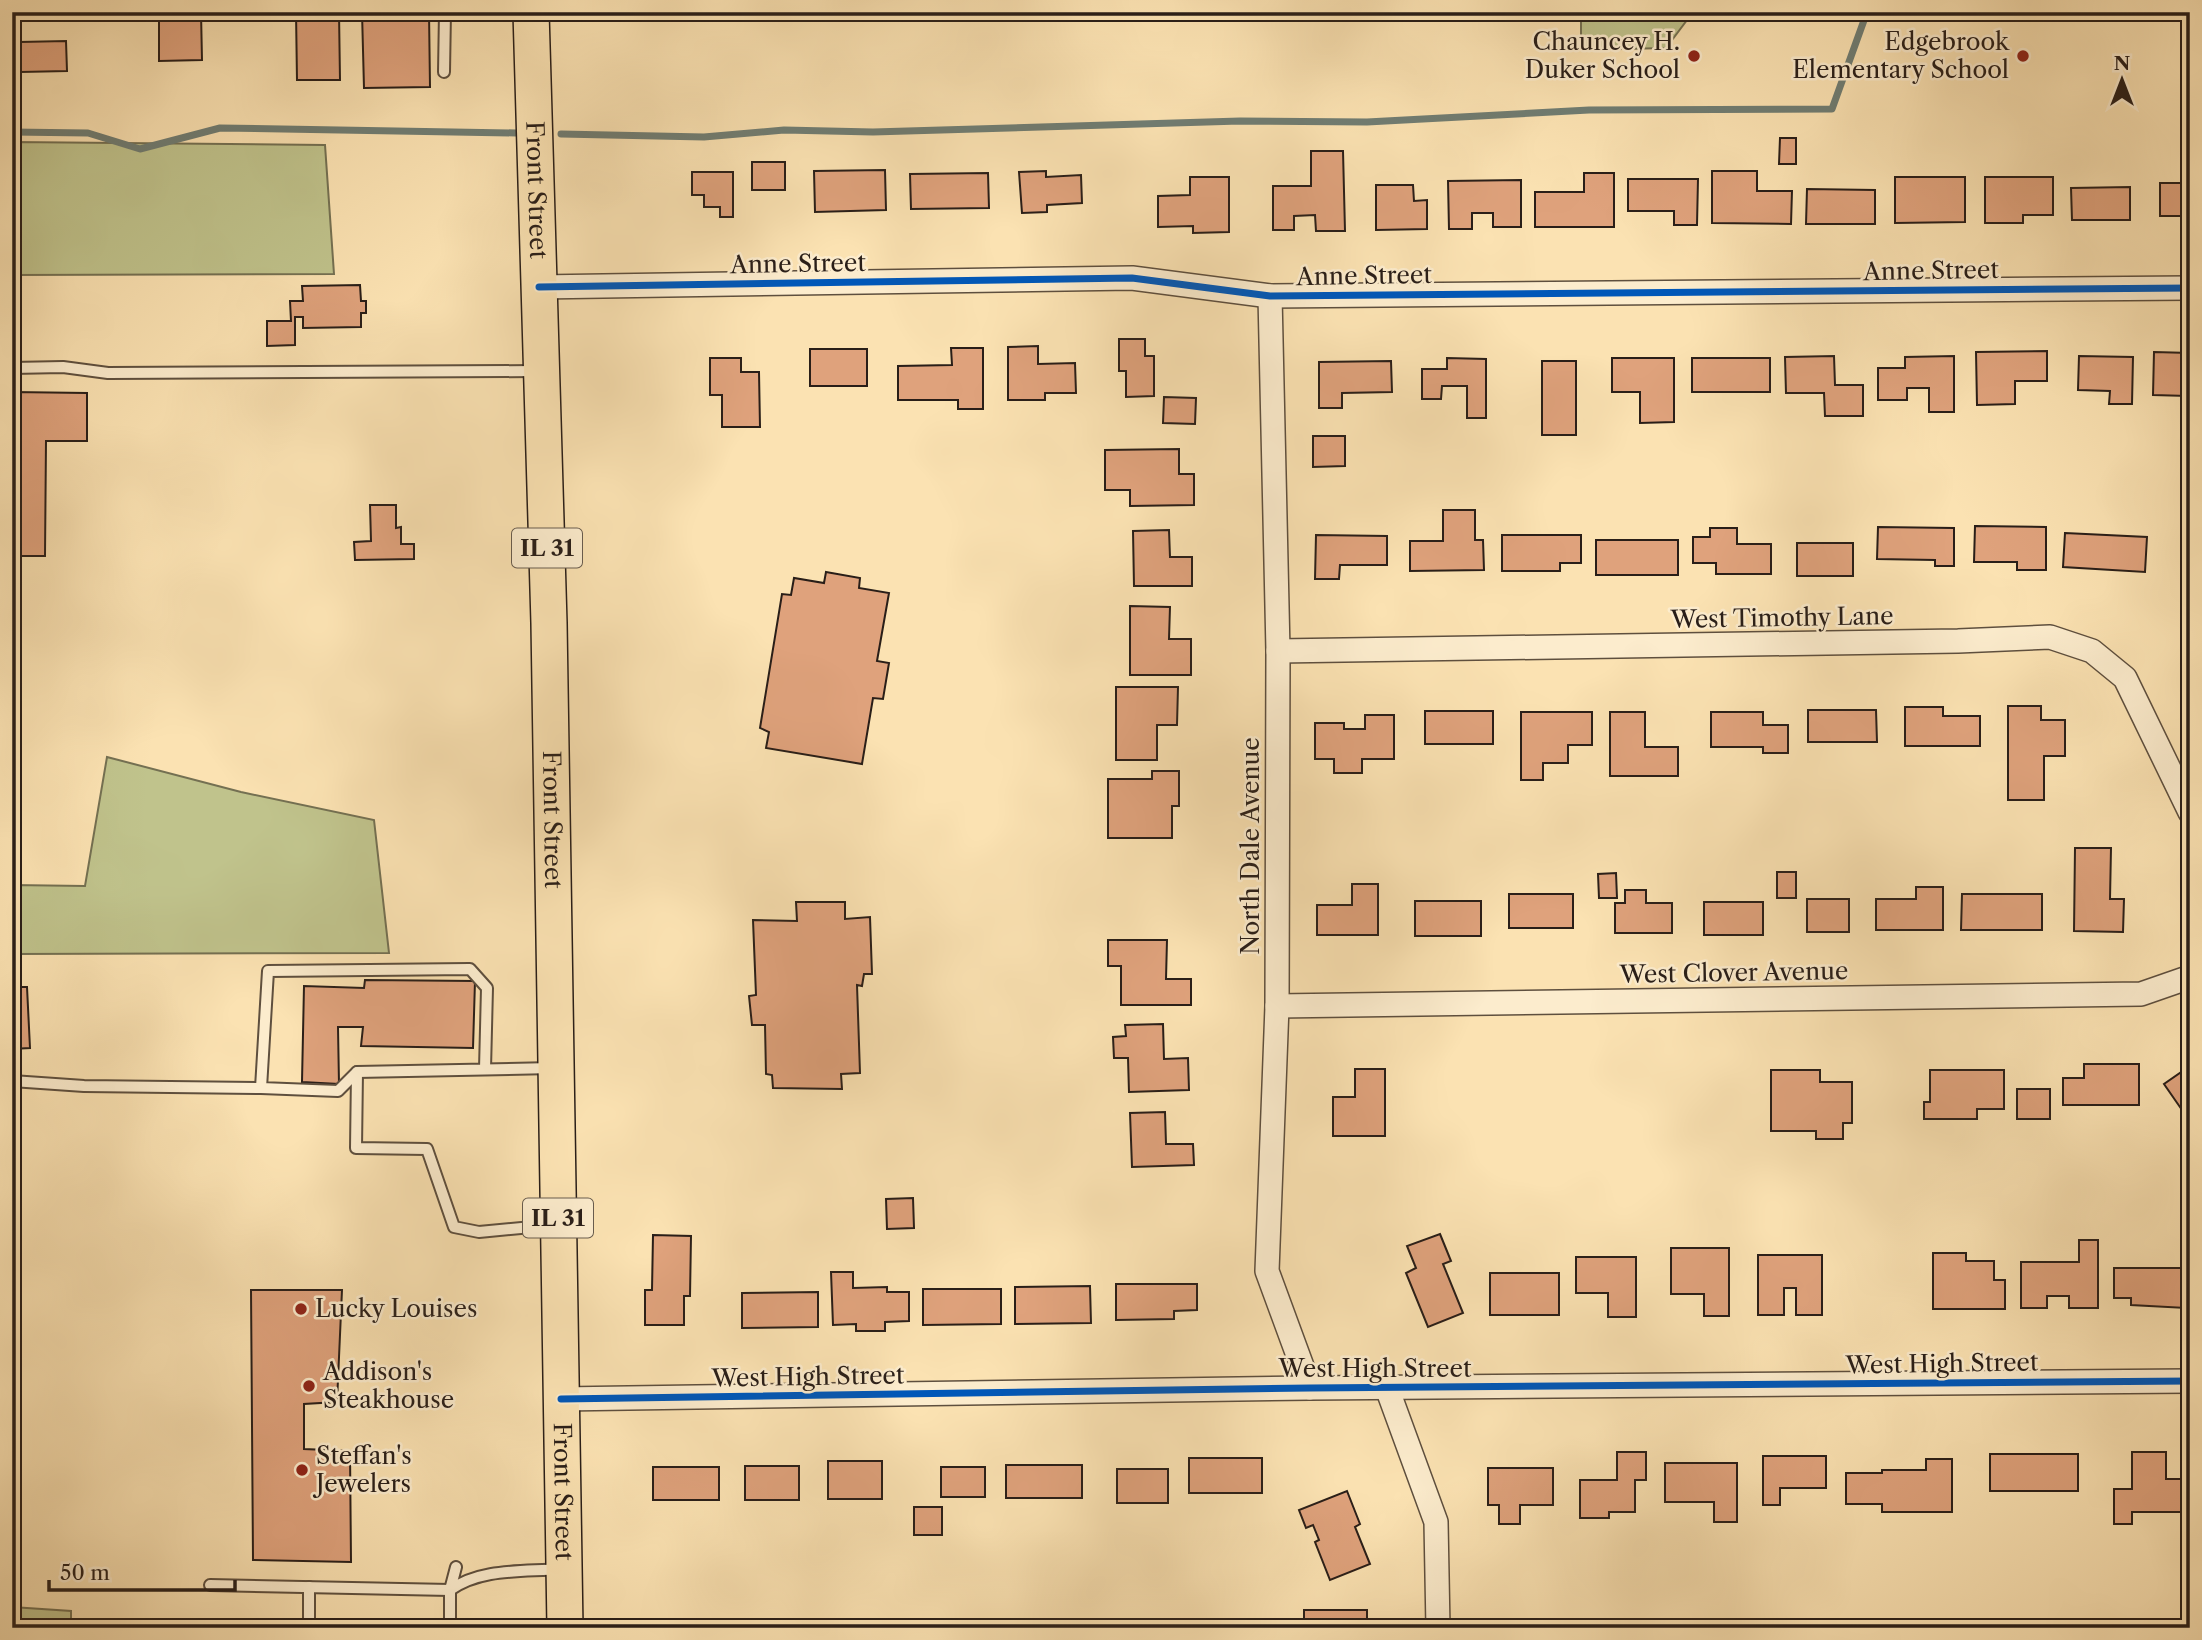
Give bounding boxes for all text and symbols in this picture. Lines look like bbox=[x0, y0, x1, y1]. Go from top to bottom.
place label: Chauncey H. Duker School bbox=[1525, 27, 1680, 84]
place label: Edgebrook Elementary School bbox=[1792, 27, 2010, 84]
north arrow bbox=[2086, 46, 2156, 116]
marker: Chauncey H. Duker School bbox=[1686, 48, 1702, 64]
marker: Edgebrook Elementary School bbox=[2015, 48, 2031, 64]
text: N bbox=[2114, 52, 2130, 75]
street label: Front Street bbox=[520, 120, 553, 260]
street label: Anne Street bbox=[729, 248, 867, 279]
street label: Anne Street bbox=[1862, 255, 2000, 286]
street label: Anne Street bbox=[1295, 260, 1433, 291]
road number: IL 31 bbox=[512, 528, 582, 568]
street label: West Timothy Lane bbox=[1669, 601, 1894, 634]
street label: North Dale Avenue bbox=[1236, 737, 1265, 955]
street label: Front Street bbox=[537, 750, 568, 889]
street label: West Clover Avenue bbox=[1618, 956, 1849, 989]
road number: IL 31 bbox=[523, 1198, 593, 1238]
place label: Lucky Louises bbox=[315, 1294, 477, 1323]
marker: Lucky Louises bbox=[293, 1301, 309, 1317]
street label: West High Street bbox=[1844, 1347, 2039, 1380]
street label: West High Street bbox=[1278, 1354, 1472, 1383]
place label: Addison's Steakhouse bbox=[322, 1357, 454, 1414]
street label: West High Street bbox=[710, 1360, 905, 1393]
marker: Addison's Steakhouse bbox=[301, 1378, 317, 1394]
street label: Front Street bbox=[548, 1422, 579, 1561]
place label: Steffan's Jewelers bbox=[312, 1441, 412, 1498]
marker: Steffan's Jewelers bbox=[294, 1462, 310, 1478]
scale bar bbox=[49, 1549, 234, 1593]
text: 50 m bbox=[60, 1560, 110, 1585]

